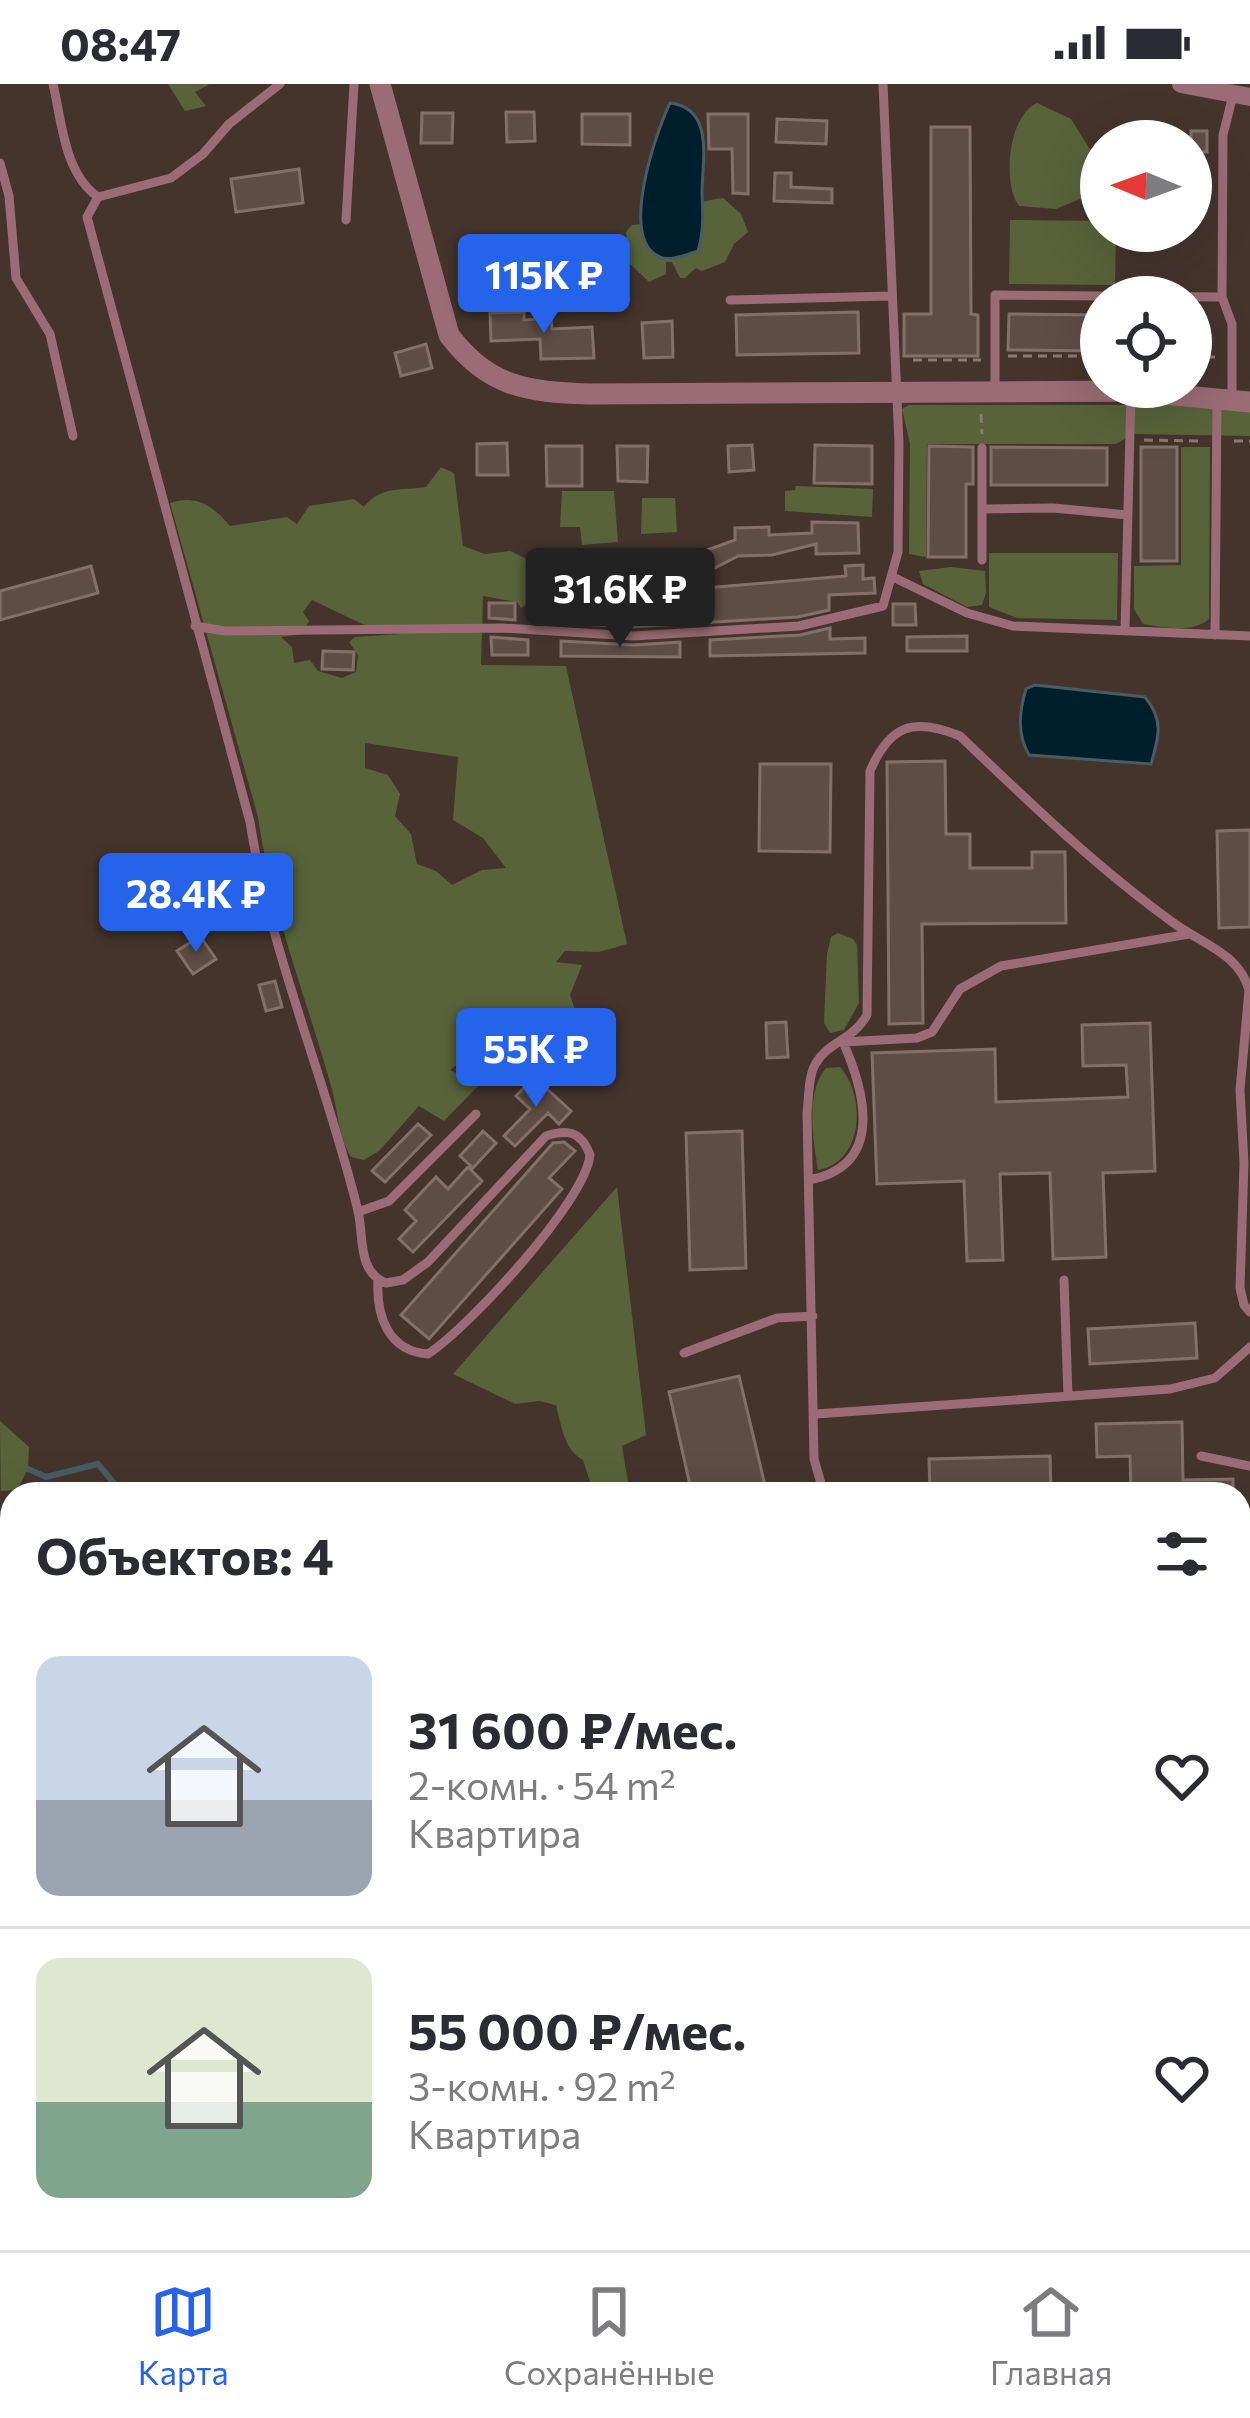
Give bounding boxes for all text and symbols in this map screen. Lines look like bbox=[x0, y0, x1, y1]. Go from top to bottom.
text: 08:47 bbox=[60, 15, 181, 70]
north arrow bbox=[1080, 120, 1212, 252]
map controls bbox=[1080, 120, 1212, 408]
pin: 115K ₽ bbox=[446, 234, 642, 336]
text: 115K ₽ bbox=[485, 249, 603, 297]
button: locate bbox=[1080, 276, 1212, 408]
pin: 31.6K ₽ bbox=[509, 548, 731, 650]
text: 31.6K ₽ bbox=[553, 563, 687, 611]
pin: 28.4K ₽ bbox=[85, 853, 307, 955]
text: 28.4K ₽ bbox=[126, 868, 266, 916]
pin: 55K ₽ bbox=[452, 1008, 620, 1110]
text: 55K ₽ bbox=[483, 1023, 589, 1071]
icon: filters bbox=[1149, 1521, 1215, 1587]
text: Объектов: 4 bbox=[36, 1523, 334, 1586]
text: 31 600 ₽/мес. bbox=[408, 1697, 737, 1760]
icon: home bbox=[132, 1704, 276, 1848]
icon: heart bbox=[1149, 1743, 1215, 1809]
text: 2-комн. · 54 m² bbox=[408, 1760, 676, 1808]
text: Квартира bbox=[408, 1808, 581, 1856]
text: 55 000 ₽/мес. bbox=[408, 1998, 746, 2061]
icon: home bbox=[132, 2006, 276, 2150]
icon: heart bbox=[1149, 2045, 1215, 2111]
text: 3-комн. · 92 m² bbox=[408, 2061, 676, 2109]
text: Квартира bbox=[408, 2109, 581, 2157]
tab: Карта bbox=[138, 2279, 229, 2392]
tab: Сохранённые bbox=[504, 2279, 715, 2392]
tab: Главная bbox=[990, 2279, 1112, 2392]

